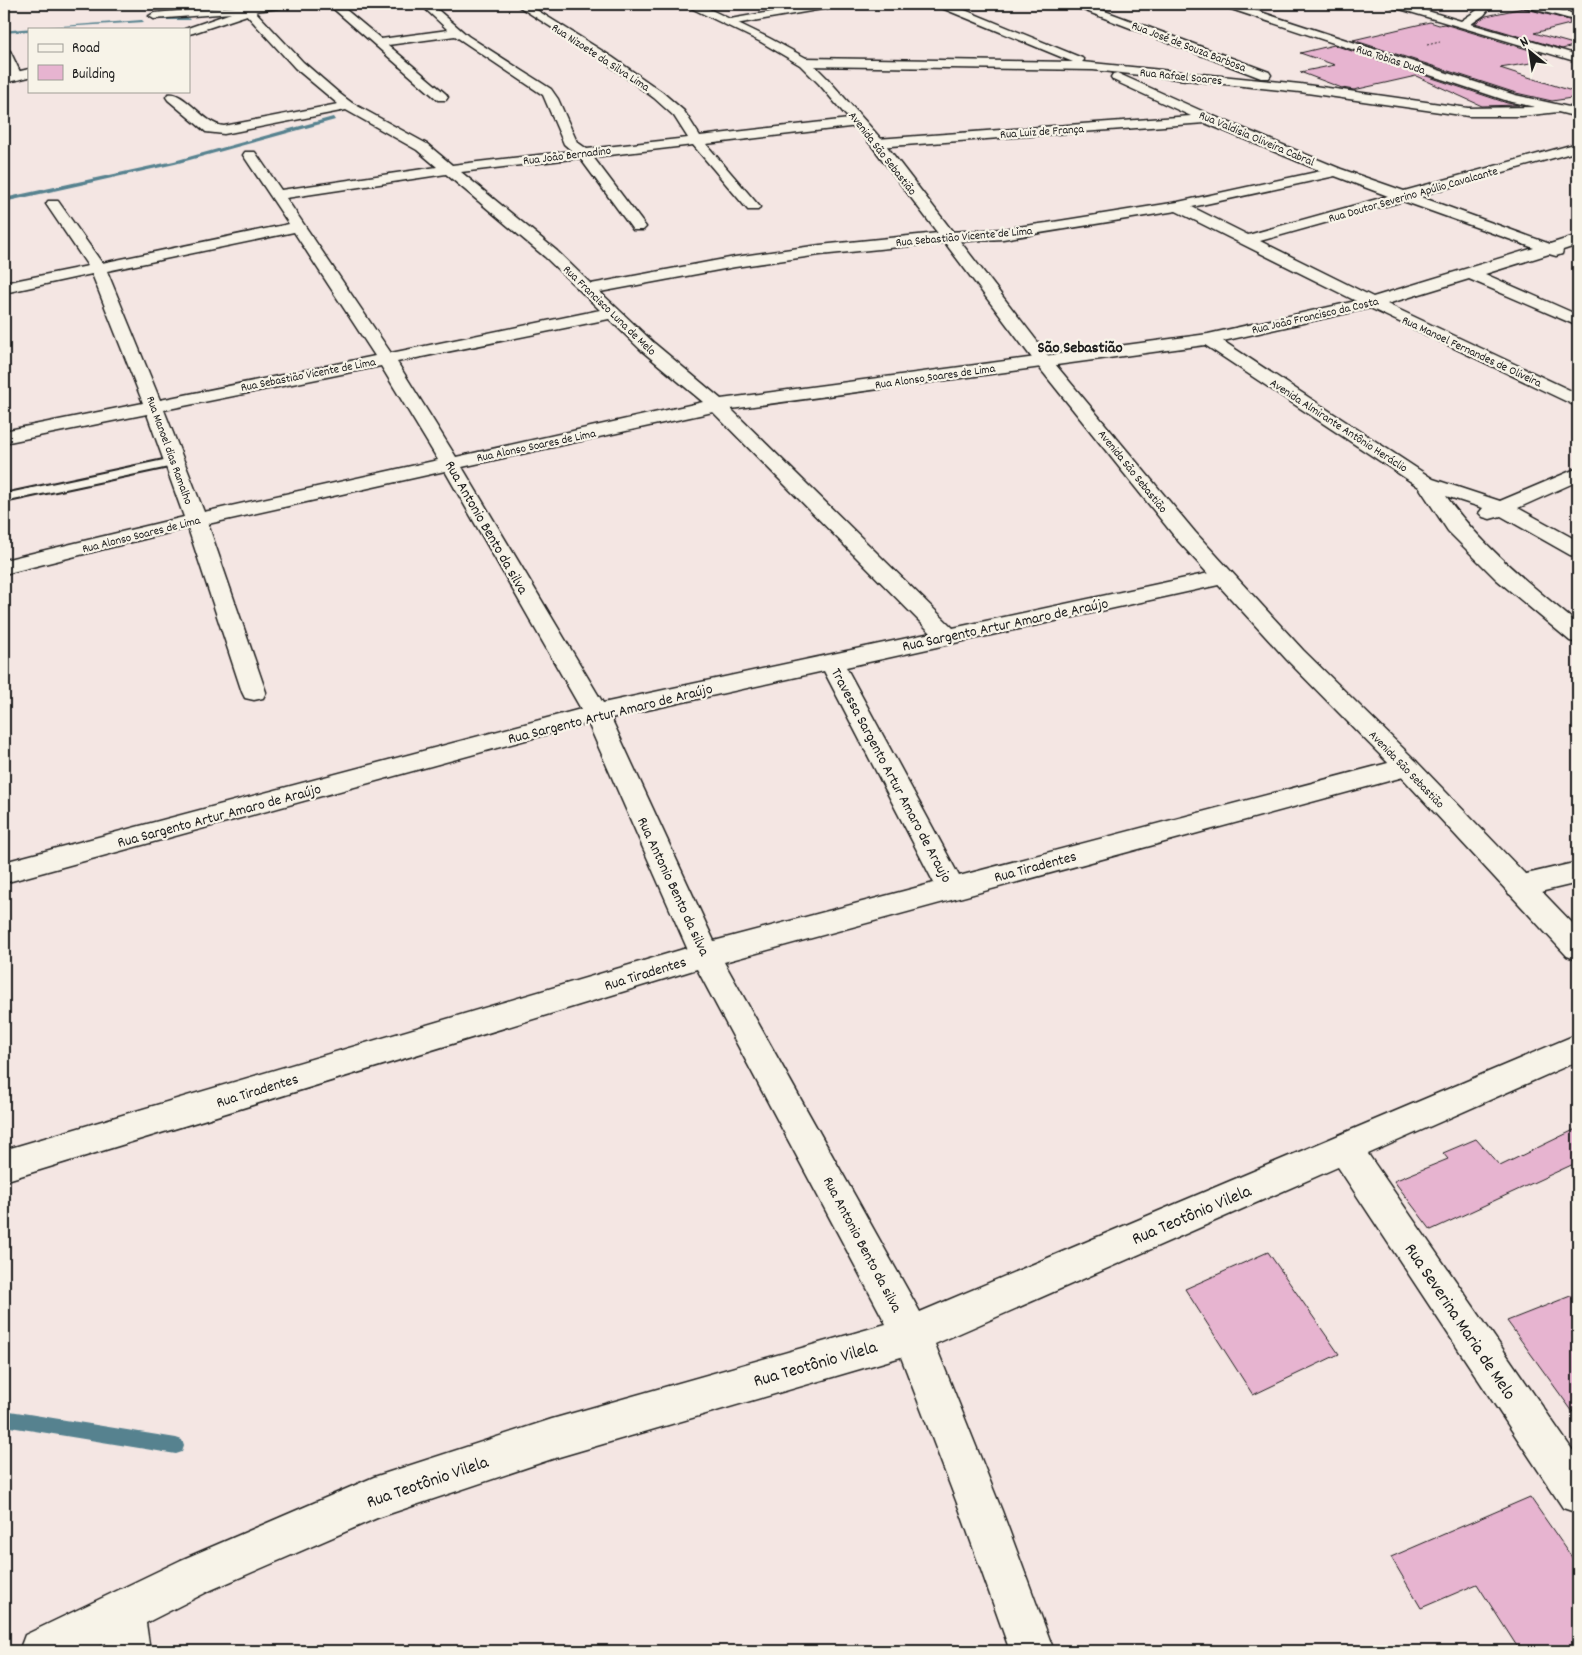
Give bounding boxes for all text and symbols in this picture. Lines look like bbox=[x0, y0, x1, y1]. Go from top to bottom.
street label: Rua José de Souza Barbosa bbox=[1129, 18, 1249, 77]
street label: Rua Nizoete da Silva Lima bbox=[548, 20, 653, 97]
legend bbox=[28, 28, 190, 92]
north arrow bbox=[1504, 28, 1554, 78]
text: N bbox=[1517, 32, 1533, 53]
text: Road bbox=[72, 38, 100, 60]
street label: Rua Tobias Duda bbox=[1354, 41, 1428, 80]
text: Building bbox=[72, 64, 115, 86]
street label: Rua Rafael Soares bbox=[1139, 65, 1223, 90]
street label: Rua Valdisia Oliveira Cabral bbox=[1196, 107, 1317, 171]
street label: Avenida São Sebastião bbox=[844, 108, 920, 199]
street label: Rua Luiz de França bbox=[1000, 121, 1085, 144]
street label: Rua João Bernadino bbox=[522, 143, 612, 170]
street label: Rua Doutor Severino Apúlio Cavalcante bbox=[1327, 163, 1500, 228]
street label: Rua Sebastião Vicente de Lima bbox=[895, 223, 1034, 252]
street label: Rua Francisco Luna de Melo bbox=[559, 262, 659, 360]
street label: Rua João Francisco da Costa bbox=[1250, 294, 1381, 339]
street label: Rua Manoel Fernandes de Oliveira bbox=[1399, 312, 1544, 392]
district label: São Sebastião bbox=[1037, 337, 1123, 360]
street label: Rua Sebastião Vicente de Lima bbox=[239, 354, 378, 397]
street label: Rua Alonso Soares de Lima bbox=[874, 361, 997, 394]
street label: Avenida Almirante Antônio Heráclio bbox=[1266, 375, 1410, 477]
street label: Rua Manoel dias Ramalho bbox=[141, 394, 196, 507]
street label: Rua Alonso Soares de Lima bbox=[475, 425, 598, 467]
street label: Avenida São Sebastião bbox=[1093, 427, 1171, 517]
street label: Rua Antonio Bento da silva bbox=[438, 457, 533, 600]
street label: Rua Alonso Soares de Lima bbox=[80, 512, 203, 558]
street label: Rua Sargento Artur Amaro de Araújo bbox=[900, 593, 1111, 659]
street label: Travessa Sargento Artur Amaro de Araujo bbox=[824, 665, 957, 888]
street label: Rua Sargento Artur Amaro de Araújo bbox=[506, 679, 715, 751]
street label: Avenida São Sebastião bbox=[1364, 727, 1448, 813]
street label: Rua Sargento Artur Amaro de Araújo bbox=[115, 779, 324, 855]
street label: Rua Antonio Bento da silva bbox=[630, 814, 714, 961]
street label: Rua Tiradentes bbox=[992, 846, 1079, 890]
street label: Rua Tiradentes bbox=[602, 952, 689, 998]
street label: Rua Tiradentes bbox=[214, 1069, 301, 1115]
street label: Rua Antonio Bento da silva bbox=[816, 1173, 907, 1318]
street label: Rua Teotônio Vilela bbox=[1128, 1180, 1256, 1253]
street label: Rua Severina Maria de Melo bbox=[1397, 1239, 1521, 1406]
street label: Rua Teotônio Vilela bbox=[751, 1336, 881, 1395]
street label: Rua Teotônio Vilela bbox=[363, 1451, 493, 1516]

